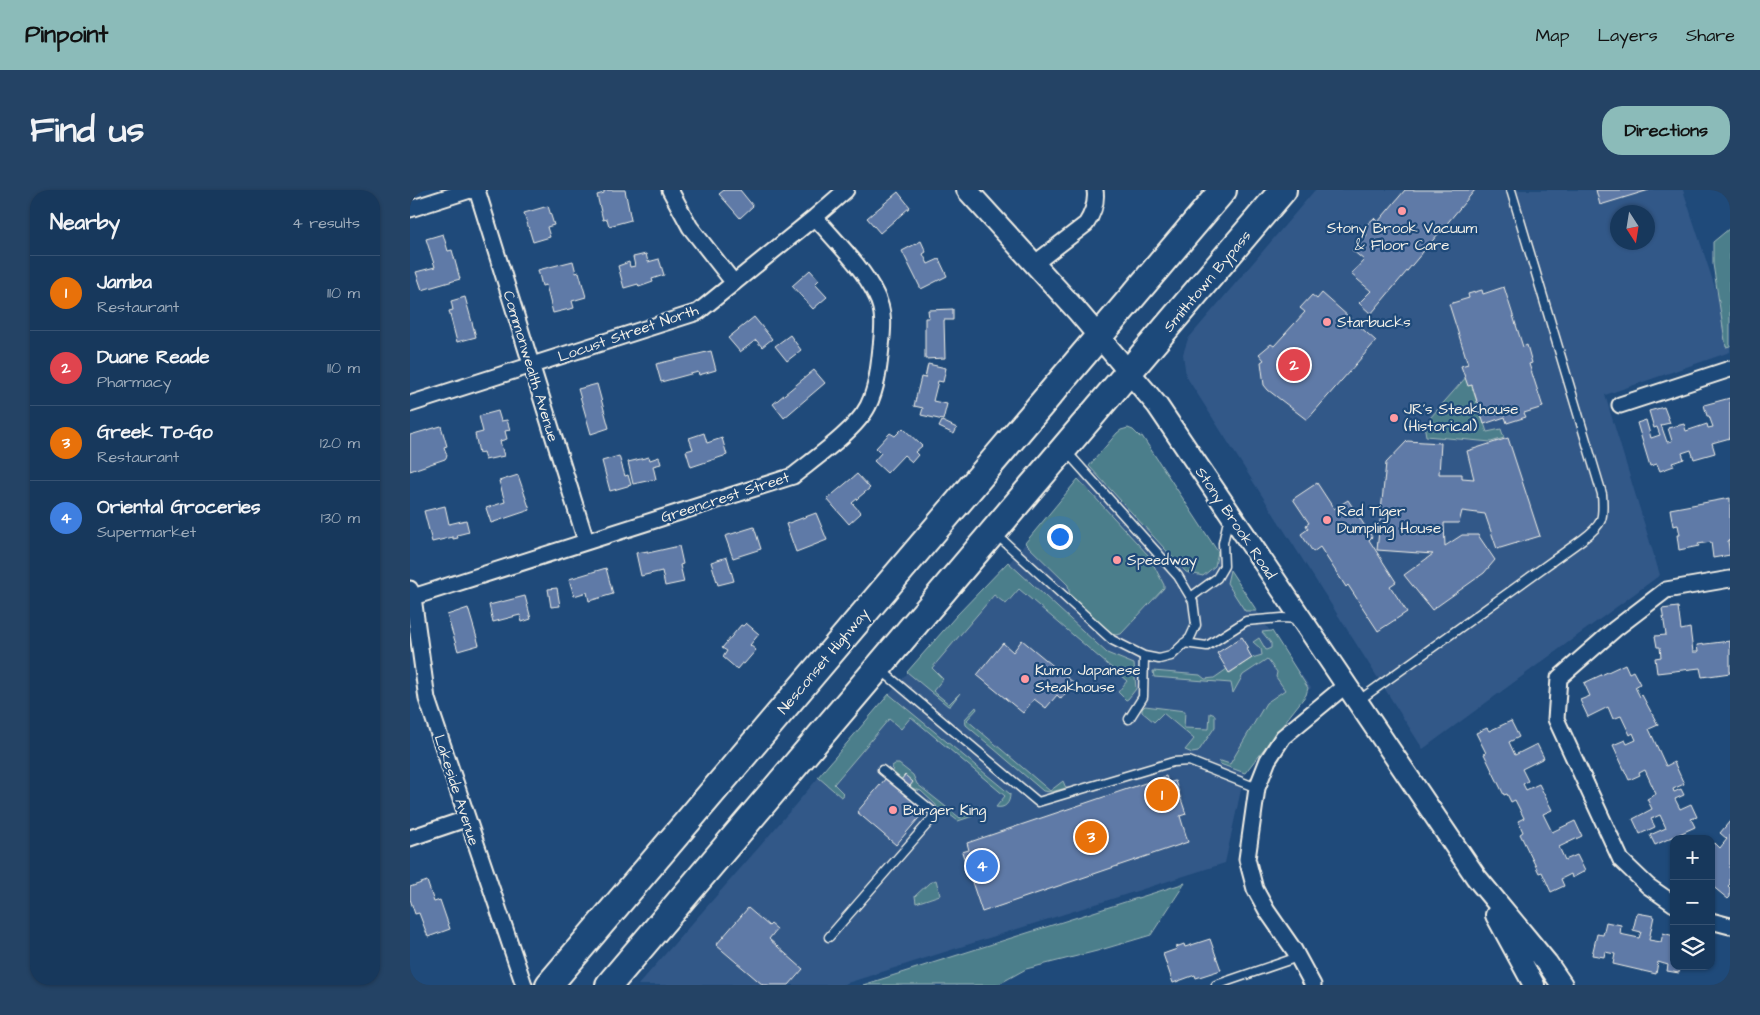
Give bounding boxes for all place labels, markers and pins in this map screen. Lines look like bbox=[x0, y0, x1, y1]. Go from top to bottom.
marker: Stony Brook Vacuum & Floor Care bbox=[1396, 205, 1408, 217]
place label: Stony Brook Vacuum & Floor Care bbox=[1327, 218, 1477, 256]
place label: Starbucks bbox=[1337, 312, 1411, 333]
marker: Starbucks bbox=[1321, 316, 1333, 328]
pin: 2 bbox=[1278, 346, 1310, 384]
place label: JR's Steakhouse (Historical) bbox=[1404, 399, 1518, 437]
marker: JR's Steakhouse (Historical) bbox=[1388, 412, 1400, 424]
place label: Red Tiger Dumpling House bbox=[1337, 501, 1441, 540]
marker: Red Tiger Dumpling House bbox=[1321, 514, 1333, 526]
place label: Speedway bbox=[1127, 550, 1197, 572]
marker: Speedway bbox=[1111, 554, 1123, 566]
place label: Kumo Japanese Steakhouse bbox=[1035, 660, 1141, 698]
marker: Kumo Japanese Steakhouse bbox=[1019, 673, 1031, 685]
pin: 1 bbox=[1146, 776, 1178, 814]
place label: Burger King bbox=[903, 800, 987, 822]
marker: Burger King bbox=[887, 804, 899, 816]
pin: 3 bbox=[1075, 818, 1107, 856]
pin: 4 bbox=[966, 847, 998, 885]

